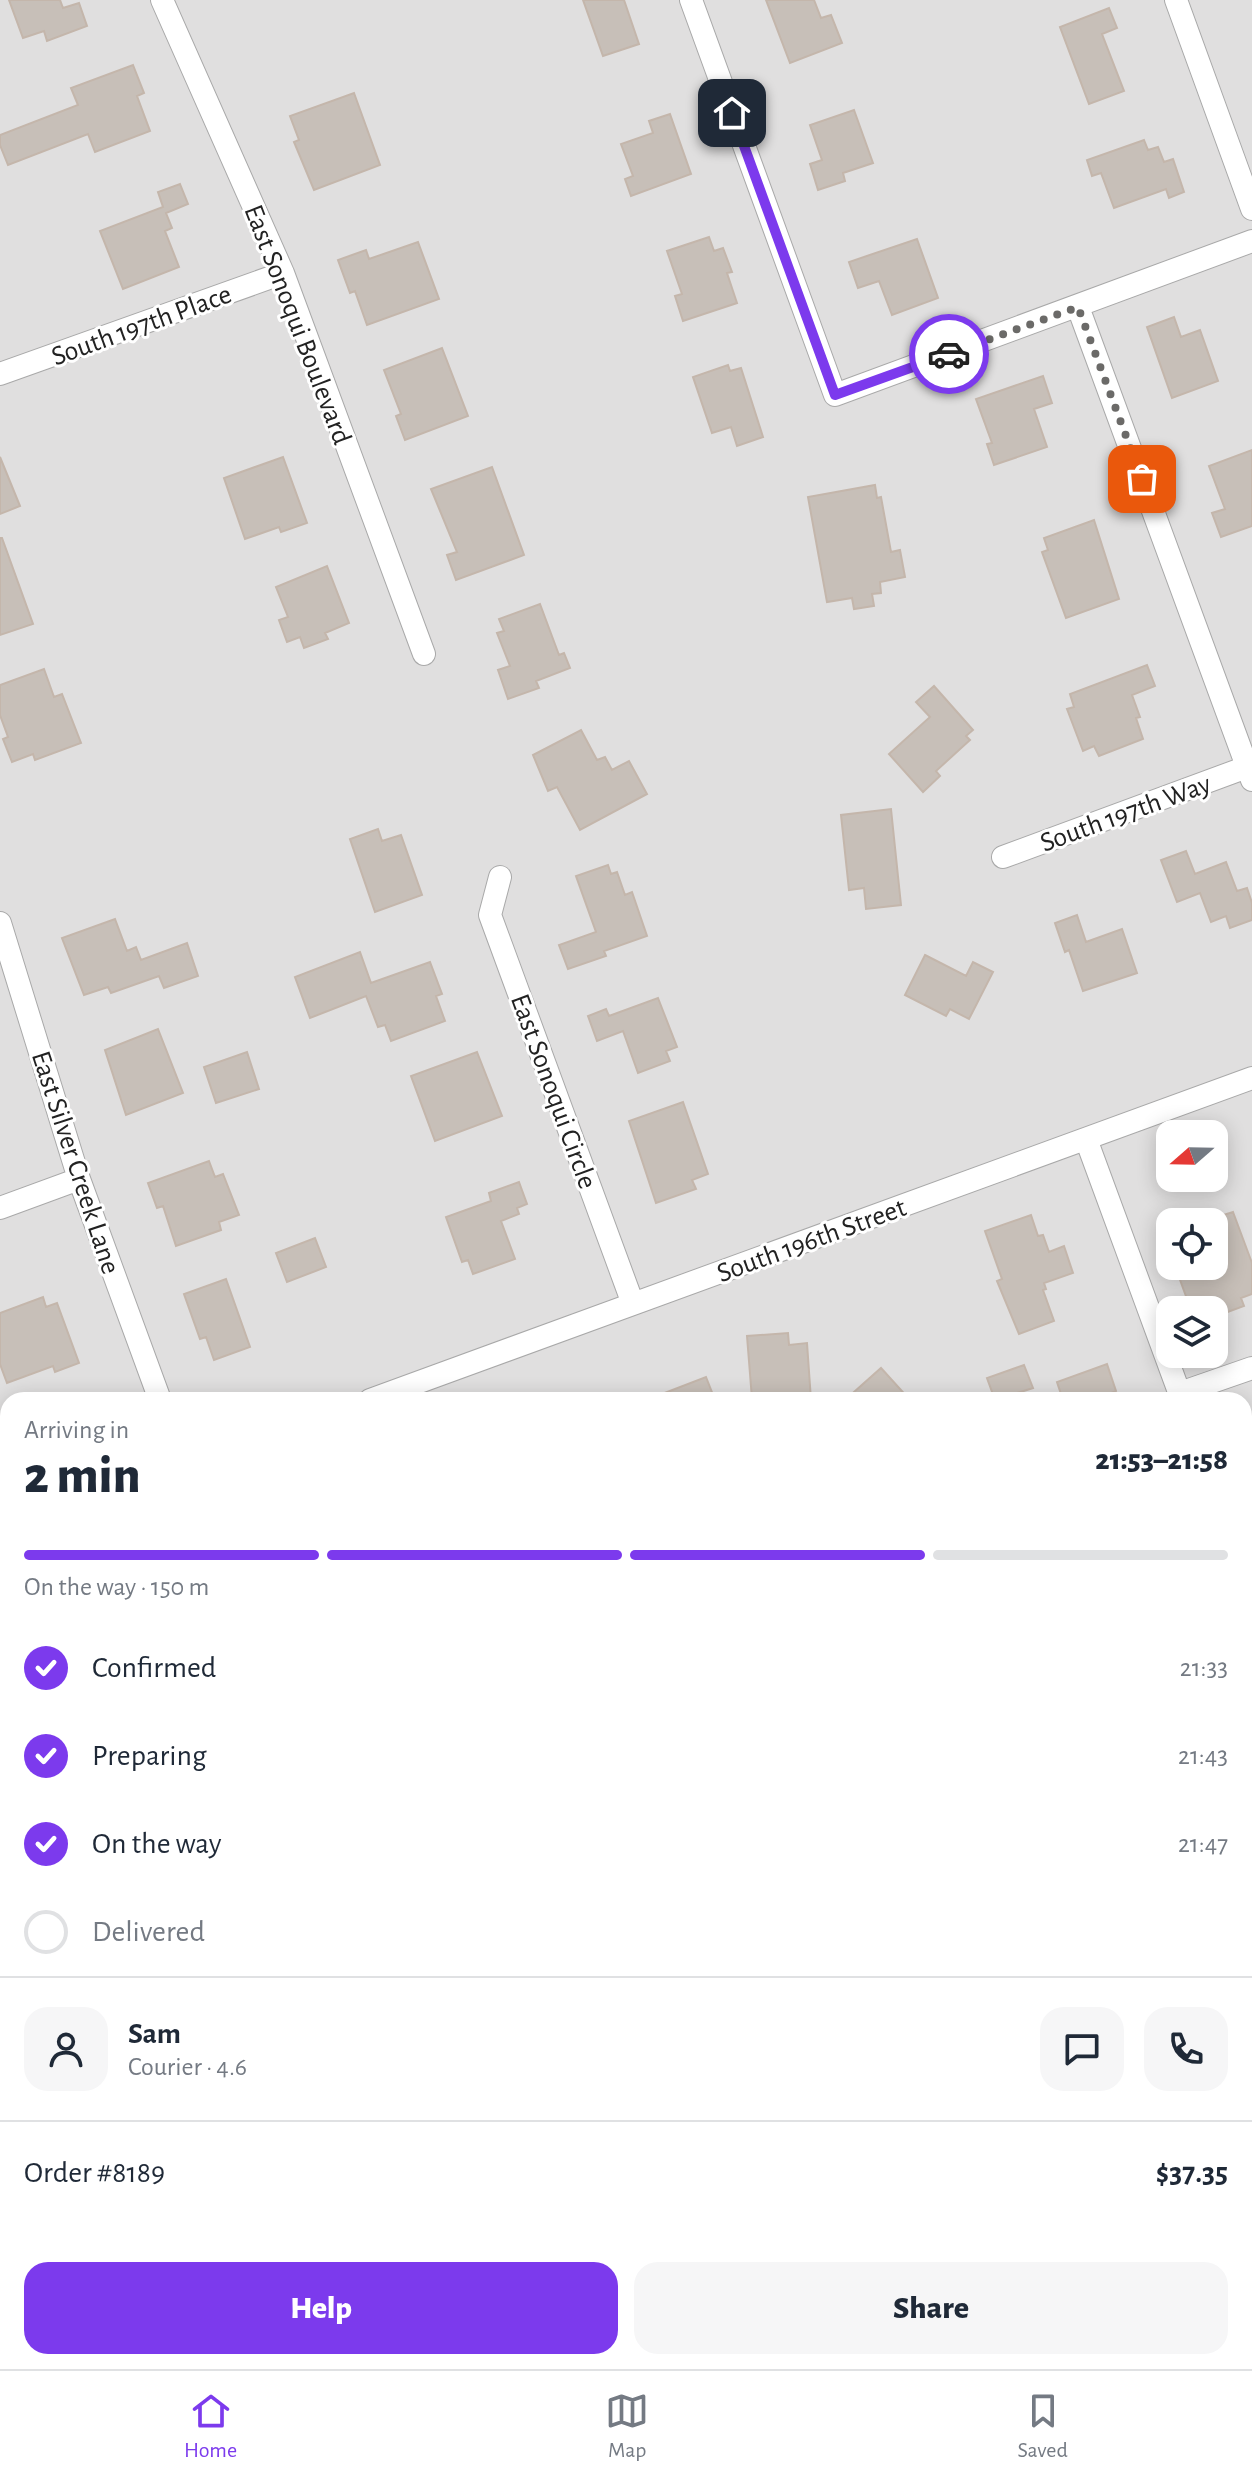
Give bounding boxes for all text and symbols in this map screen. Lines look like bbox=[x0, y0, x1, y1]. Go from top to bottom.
pin bbox=[698, 79, 766, 147]
icon: home bbox=[710, 91, 754, 135]
street label: East Sonoqui Boulevard bbox=[239, 201, 356, 448]
street label: South 197th Place bbox=[48, 280, 235, 371]
courier bbox=[909, 314, 989, 394]
icon: car bbox=[927, 332, 971, 376]
pin bbox=[1108, 445, 1176, 513]
icon: bag bbox=[1120, 457, 1164, 501]
street label: South 197th Way bbox=[1037, 770, 1215, 858]
street label: East Sonoqui Circle bbox=[505, 991, 601, 1193]
street label: East Silver Creek Lane bbox=[26, 1048, 124, 1278]
north arrow bbox=[1156, 1120, 1228, 1192]
map controls bbox=[1156, 1120, 1228, 1368]
street label: South 196th Street bbox=[713, 1194, 910, 1288]
button: locate bbox=[1156, 1208, 1228, 1280]
button: layers bbox=[1156, 1296, 1228, 1368]
text: Arriving in bbox=[24, 1417, 129, 1443]
text: 21:53–21:58 bbox=[1095, 1445, 1228, 1475]
text: 2 min bbox=[24, 1450, 140, 1502]
text: On the way · 150 m bbox=[24, 1574, 209, 1600]
icon: check bbox=[24, 1646, 68, 1690]
text: Confirmed bbox=[92, 1653, 216, 1683]
text: 21:33 bbox=[1180, 1655, 1228, 1681]
icon: check bbox=[24, 1734, 68, 1778]
text: Preparing bbox=[92, 1741, 207, 1771]
text: 21:43 bbox=[1178, 1743, 1228, 1769]
icon: check bbox=[24, 1822, 68, 1866]
text: On the way bbox=[92, 1829, 221, 1859]
text: 21:47 bbox=[1178, 1831, 1228, 1857]
text: Delivered bbox=[92, 1917, 205, 1947]
button: person bbox=[24, 2007, 108, 2091]
button: chat bbox=[1040, 2007, 1124, 2091]
button: phone bbox=[1144, 2007, 1228, 2091]
text: Sam bbox=[128, 2019, 181, 2049]
text: Courier · 4.6 bbox=[128, 2054, 247, 2080]
text: Order #8189 bbox=[24, 2158, 165, 2188]
text: $37.35 bbox=[1156, 2158, 1228, 2188]
button: Help bbox=[24, 2262, 618, 2354]
button: Share bbox=[634, 2262, 1228, 2354]
tab: Home bbox=[184, 2389, 237, 2463]
tab: Map bbox=[605, 2389, 649, 2463]
tab: Saved bbox=[1018, 2389, 1068, 2463]

